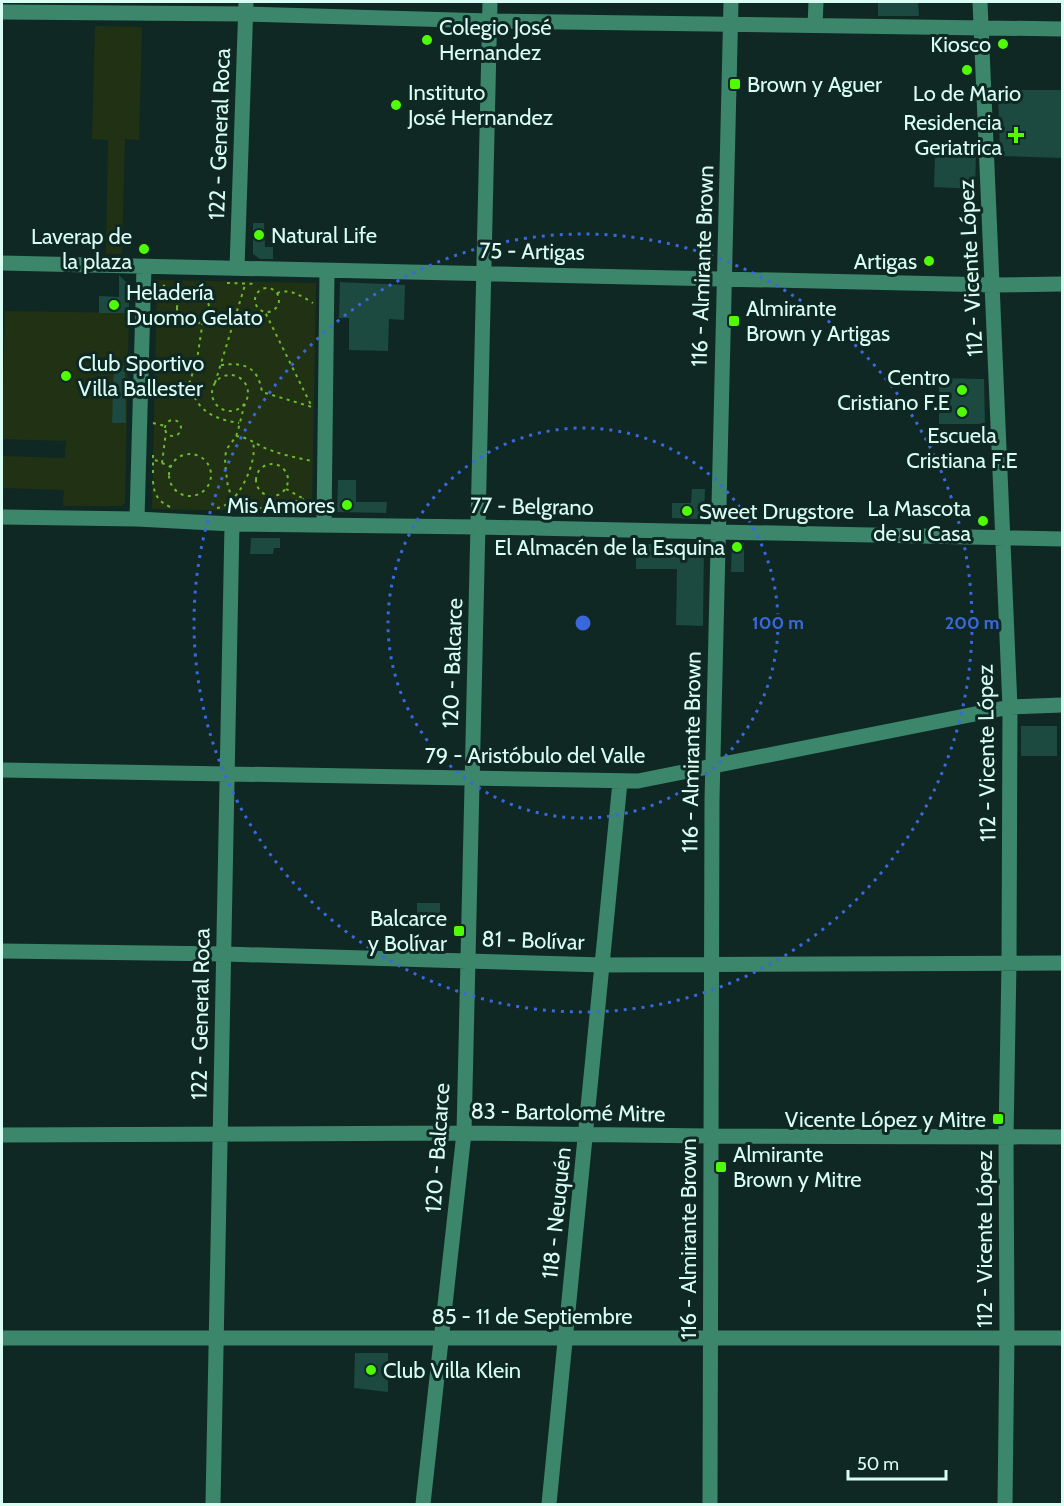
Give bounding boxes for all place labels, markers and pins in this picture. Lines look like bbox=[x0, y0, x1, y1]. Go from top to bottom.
place label: Colegio José Hernandez bbox=[439, 14, 552, 66]
place label: Kiosco bbox=[930, 31, 991, 58]
marker: Colegio José Hernandez bbox=[420, 33, 434, 47]
marker: Kiosco bbox=[996, 37, 1010, 51]
marker: Lo de Mario bbox=[960, 63, 974, 77]
place label: Brown y Aguer bbox=[747, 71, 882, 98]
marker: Brown y Aguer bbox=[728, 77, 742, 91]
place label: Instituto José Hernandez bbox=[407, 79, 553, 131]
place label: Lo de Mario bbox=[913, 80, 1021, 107]
marker: Instituto José Hernandez bbox=[389, 98, 403, 112]
place label: Residencia Geriatrica bbox=[903, 109, 1002, 161]
marker: Residencia Geriatrica bbox=[1007, 126, 1025, 144]
place label: Natural Life bbox=[271, 222, 377, 249]
place label: Laverap de la plaza bbox=[31, 223, 132, 275]
marker: Natural Life bbox=[252, 228, 266, 242]
marker: Laverap de la plaza bbox=[137, 242, 151, 256]
place label: Artigas bbox=[854, 248, 917, 275]
marker: Artigas bbox=[922, 254, 936, 268]
place label: Heladería Duomo Gelato bbox=[126, 279, 263, 331]
place label: Almirante Brown y Artigas bbox=[746, 295, 890, 347]
marker: Heladería Duomo Gelato bbox=[107, 298, 121, 312]
marker: Almirante Brown y Artigas bbox=[727, 314, 741, 328]
place label: Club Sportivo Villa Ballester bbox=[78, 350, 204, 402]
place label: Centro Cristiano F.E bbox=[837, 364, 950, 416]
marker: Club Sportivo Villa Ballester bbox=[59, 369, 73, 383]
marker: Centro Cristiano F.E bbox=[955, 383, 969, 397]
marker: Escuela Cristiana F.E bbox=[955, 405, 969, 419]
place label: Escuela Cristiana F.E bbox=[906, 422, 1018, 474]
place label: Mis Amores bbox=[227, 492, 335, 519]
place label: La Mascota de su Casa bbox=[867, 495, 971, 547]
marker: Mis Amores bbox=[340, 498, 354, 512]
place label: Sweet Drugstore bbox=[699, 498, 854, 525]
marker: Sweet Drugstore bbox=[680, 504, 694, 518]
marker: La Mascota de su Casa bbox=[976, 514, 990, 528]
place label: El Almacén de la Esquina bbox=[494, 534, 725, 561]
marker: El Almacén de la Esquina bbox=[730, 540, 744, 554]
centre of rings bbox=[573, 613, 593, 633]
place label: Balcarce y Bolívar bbox=[368, 905, 447, 957]
marker: Balcarce y Bolívar bbox=[452, 924, 466, 938]
place label: Vicente López y Mitre bbox=[785, 1106, 986, 1133]
marker: Vicente López y Mitre bbox=[991, 1112, 1005, 1126]
place label: Almirante Brown y Mitre bbox=[733, 1141, 862, 1193]
marker: Almirante Brown y Mitre bbox=[714, 1160, 728, 1174]
place label: Club Villa Klein bbox=[383, 1357, 521, 1384]
marker: Club Villa Klein bbox=[364, 1363, 378, 1377]

